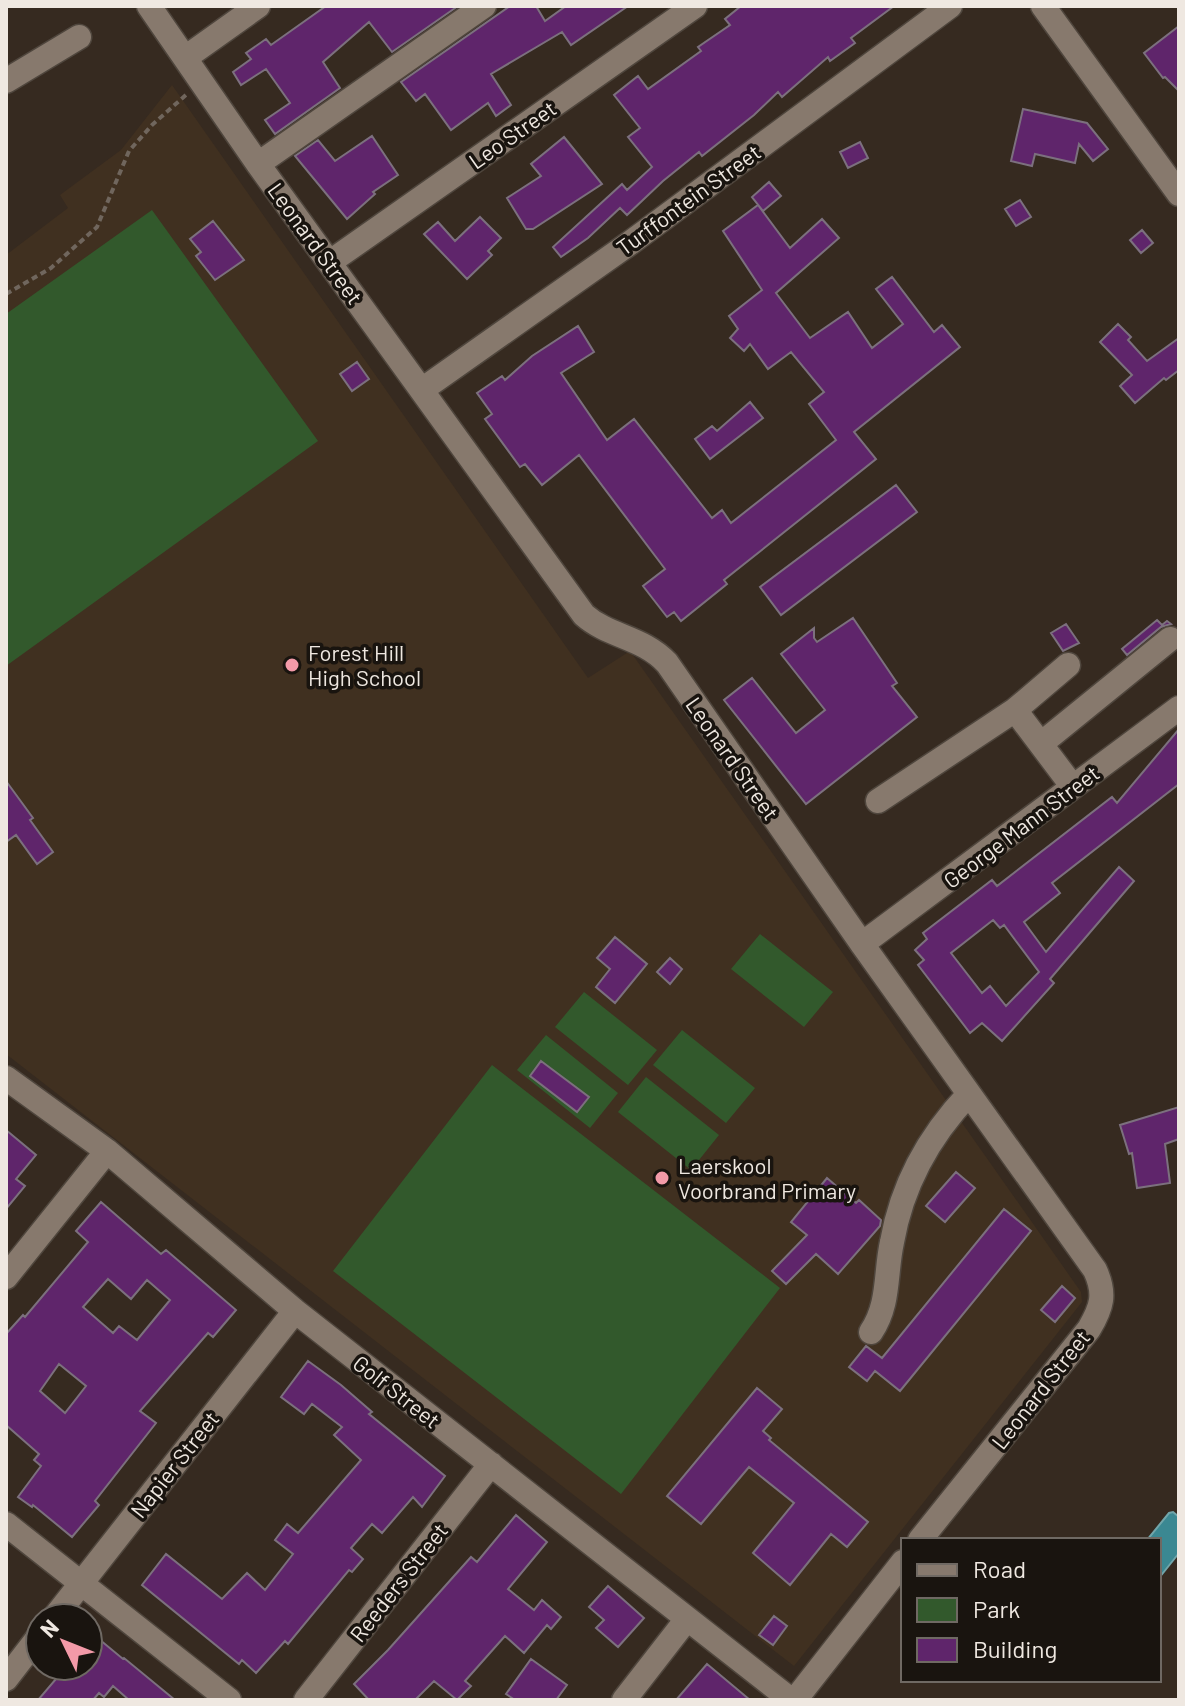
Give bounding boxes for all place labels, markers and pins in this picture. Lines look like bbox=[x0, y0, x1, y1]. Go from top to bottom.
place label: Forest Hill High School bbox=[308, 639, 421, 690]
marker: Forest Hill High School bbox=[283, 656, 301, 674]
place label: Laerskool Voorbrand Primary bbox=[678, 1152, 856, 1203]
marker: Laerskool Voorbrand Primary bbox=[653, 1169, 671, 1187]

